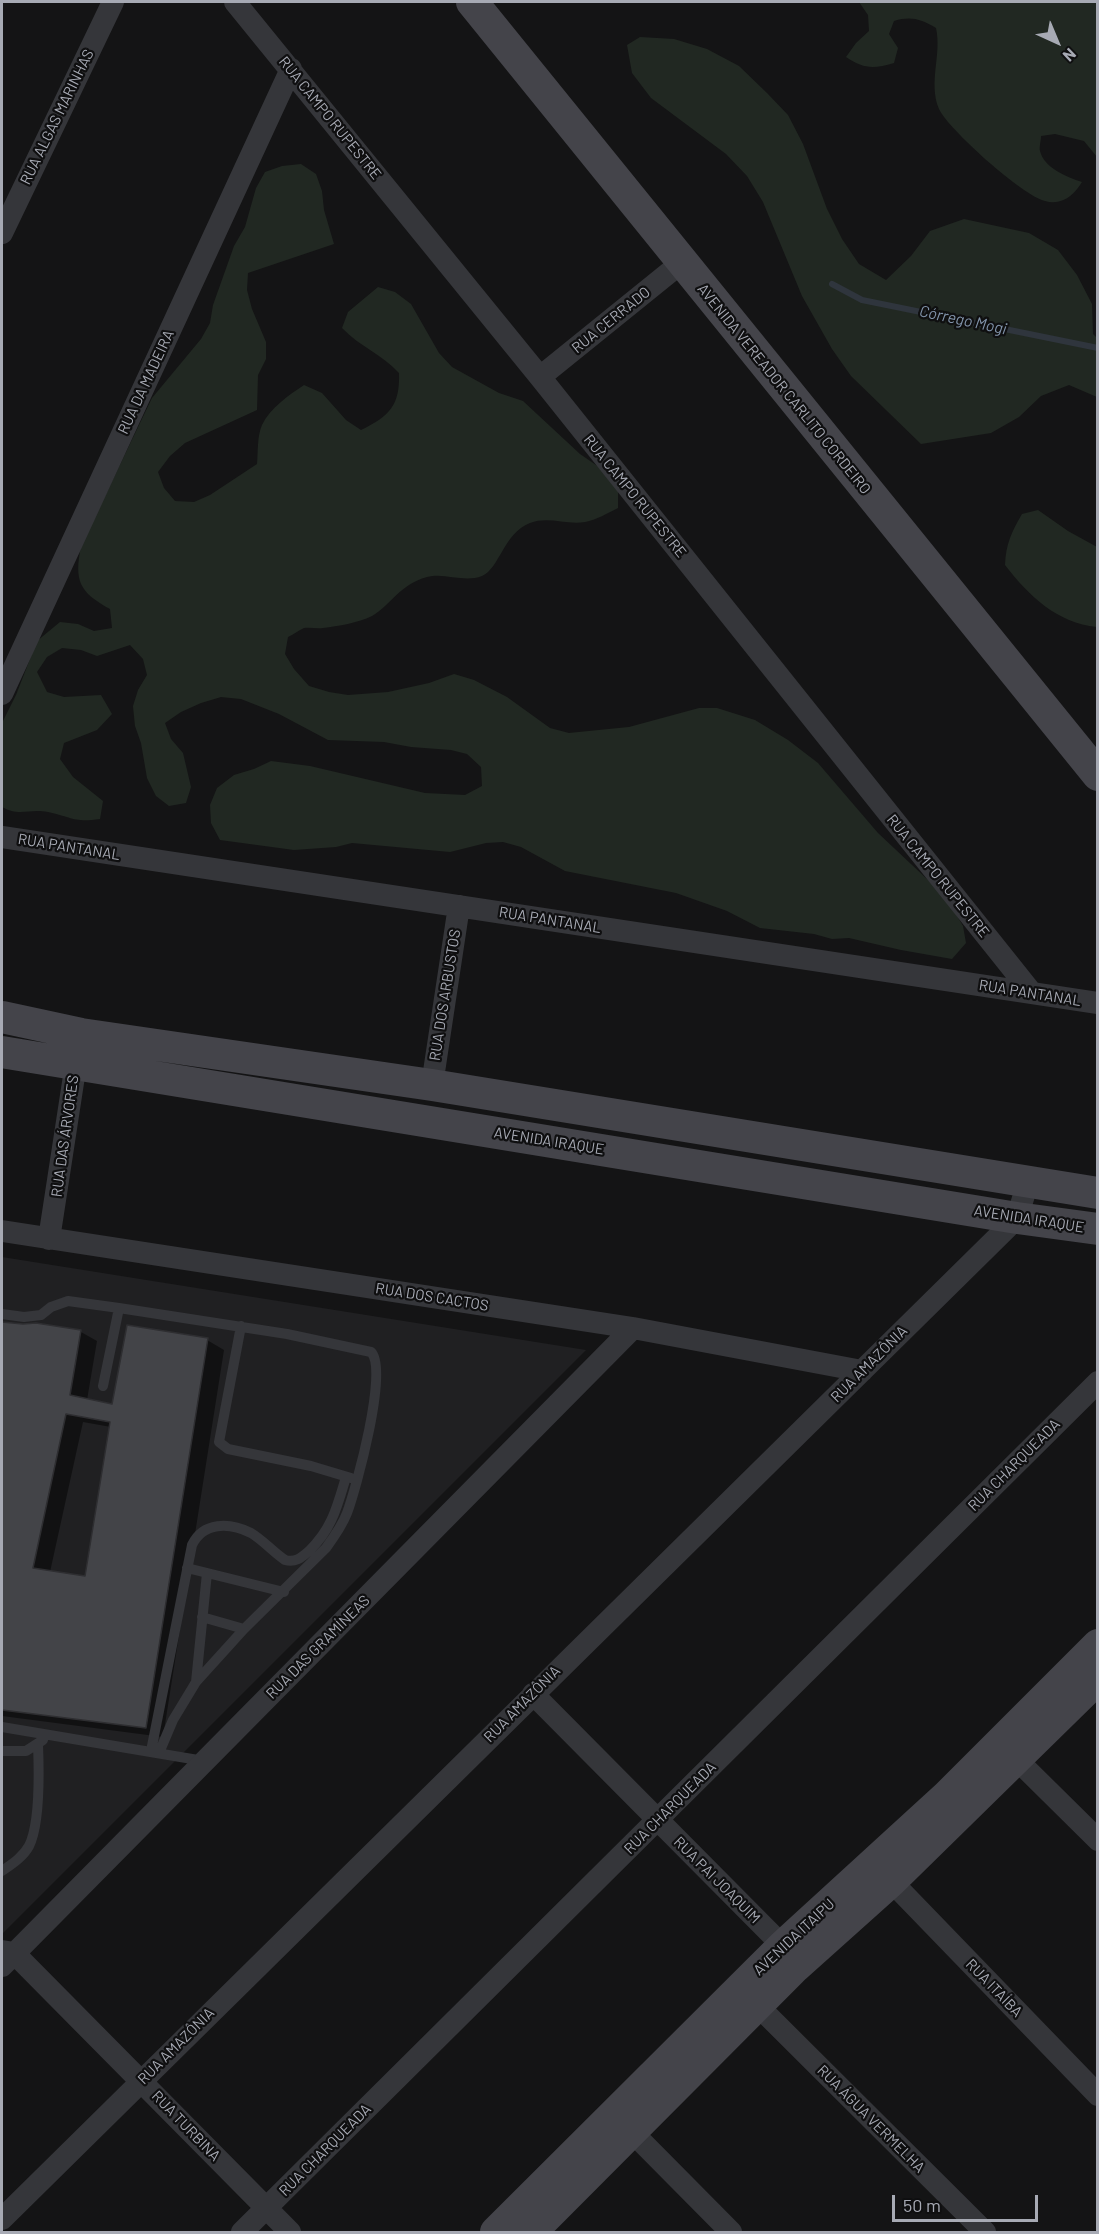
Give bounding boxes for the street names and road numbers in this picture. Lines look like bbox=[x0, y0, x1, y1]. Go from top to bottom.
street label: RUA ALGAS MARINHAS bbox=[16, 46, 98, 188]
street label: RUA CAMPO RUPESTRE bbox=[275, 53, 385, 183]
street label: AVENIDA VEREADOR CARLITO CORDEIRO bbox=[694, 280, 874, 498]
street label: RUA CERRADO bbox=[568, 283, 654, 357]
street label: RUA DA MADEIRA bbox=[114, 327, 178, 437]
street label: RUA CAMPO RUPESTRE bbox=[580, 431, 690, 561]
street label: RUA CAMPO RUPESTRE bbox=[883, 811, 993, 941]
street label: RUA PANTANAL bbox=[17, 830, 121, 864]
street label: RUA PANTANAL bbox=[498, 903, 602, 937]
street label: RUA DOS ARBUSTOS bbox=[426, 928, 464, 1062]
street label: RUA PANTANAL bbox=[978, 976, 1082, 1010]
street label: RUA DAS ÁRVORES bbox=[48, 1074, 82, 1198]
street label: AVENIDA IRAQUE bbox=[493, 1123, 605, 1159]
street label: AVENIDA IRAQUE bbox=[973, 1201, 1085, 1237]
street label: RUA DOS CACTOS bbox=[374, 1279, 490, 1315]
street label: RUA AMAZÔNIA bbox=[827, 1322, 911, 1406]
street label: RUA CHARQUEADA bbox=[964, 1415, 1064, 1515]
street label: RUA DAS GRAMÍNEAS bbox=[262, 1591, 374, 1703]
street label: RUA AMAZÔNIA bbox=[480, 1662, 564, 1746]
street label: RUA CHARQUEADA bbox=[620, 1758, 720, 1858]
street label: RUA PAI JOAQUIM bbox=[670, 1833, 764, 1927]
street label: AVENIDA ITAIPU bbox=[750, 1895, 838, 1979]
street label: RUA ITAÍBA bbox=[962, 1955, 1026, 2021]
street label: RUA AMAZÔNIA bbox=[134, 2004, 218, 2088]
street label: RUA ÁGUA VERMELHA bbox=[813, 2061, 929, 2177]
street label: RUA TURBINA bbox=[148, 2087, 224, 2165]
street label: RUA CHARQUEADA bbox=[275, 2100, 375, 2200]

